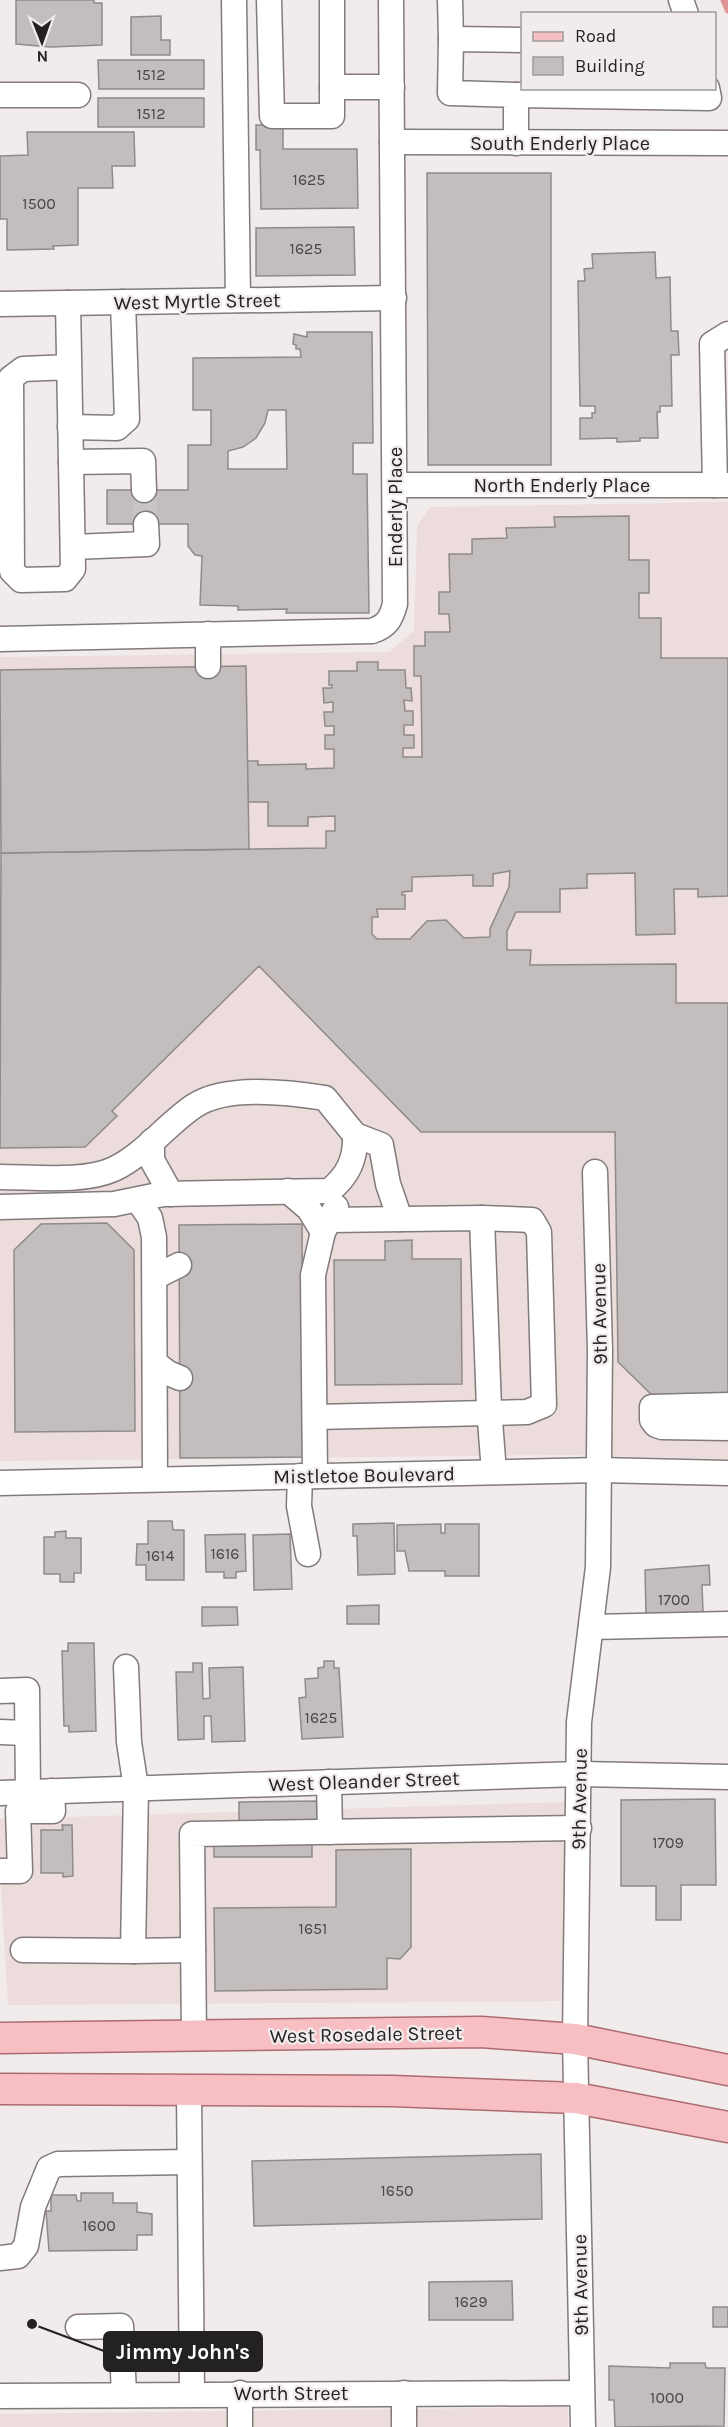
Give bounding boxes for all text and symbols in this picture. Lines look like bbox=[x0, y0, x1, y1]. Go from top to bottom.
north arrow bbox=[12, 12, 72, 72]
legend bbox=[521, 12, 716, 90]
text: Road bbox=[575, 25, 616, 47]
text: N bbox=[36, 47, 48, 66]
text: Building bbox=[575, 55, 645, 77]
house number: 1512 bbox=[137, 65, 165, 84]
house number: 1512 bbox=[137, 104, 165, 123]
street label: South Enderly Place bbox=[470, 132, 650, 155]
house number: 1625 bbox=[293, 170, 325, 189]
house number: 1500 bbox=[22, 194, 56, 213]
house number: 1625 bbox=[290, 239, 322, 258]
street label: West Myrtle Street bbox=[113, 289, 281, 314]
street label: Enderly Place bbox=[384, 447, 407, 567]
street label: North Enderly Place bbox=[474, 474, 650, 497]
street label: 9th Avenue bbox=[587, 1263, 612, 1365]
street label: Mistletoe Boulevard bbox=[273, 1462, 455, 1489]
house number: 1616 bbox=[211, 1544, 239, 1563]
house number: 1614 bbox=[146, 1546, 174, 1565]
house number: 1700 bbox=[658, 1590, 690, 1609]
house number: 1625 bbox=[305, 1708, 337, 1727]
street label: 9th Avenue bbox=[567, 1748, 592, 1850]
street label: West Oleander Street bbox=[268, 1767, 460, 1796]
house number: 1709 bbox=[652, 1833, 684, 1852]
house number: 1651 bbox=[299, 1919, 327, 1938]
street label: West Rosedale Street bbox=[270, 2021, 463, 2048]
house number: 1650 bbox=[381, 2181, 413, 2200]
house number: 1600 bbox=[82, 2216, 116, 2235]
street label: 9th Avenue bbox=[568, 2234, 593, 2336]
house number: 1629 bbox=[455, 2292, 488, 2311]
callout: Jimmy John's bbox=[104, 2332, 262, 2371]
text: Jimmy John's bbox=[116, 2340, 250, 2364]
street label: Worth Street bbox=[234, 2382, 349, 2405]
house number: 1000 bbox=[650, 2388, 684, 2407]

